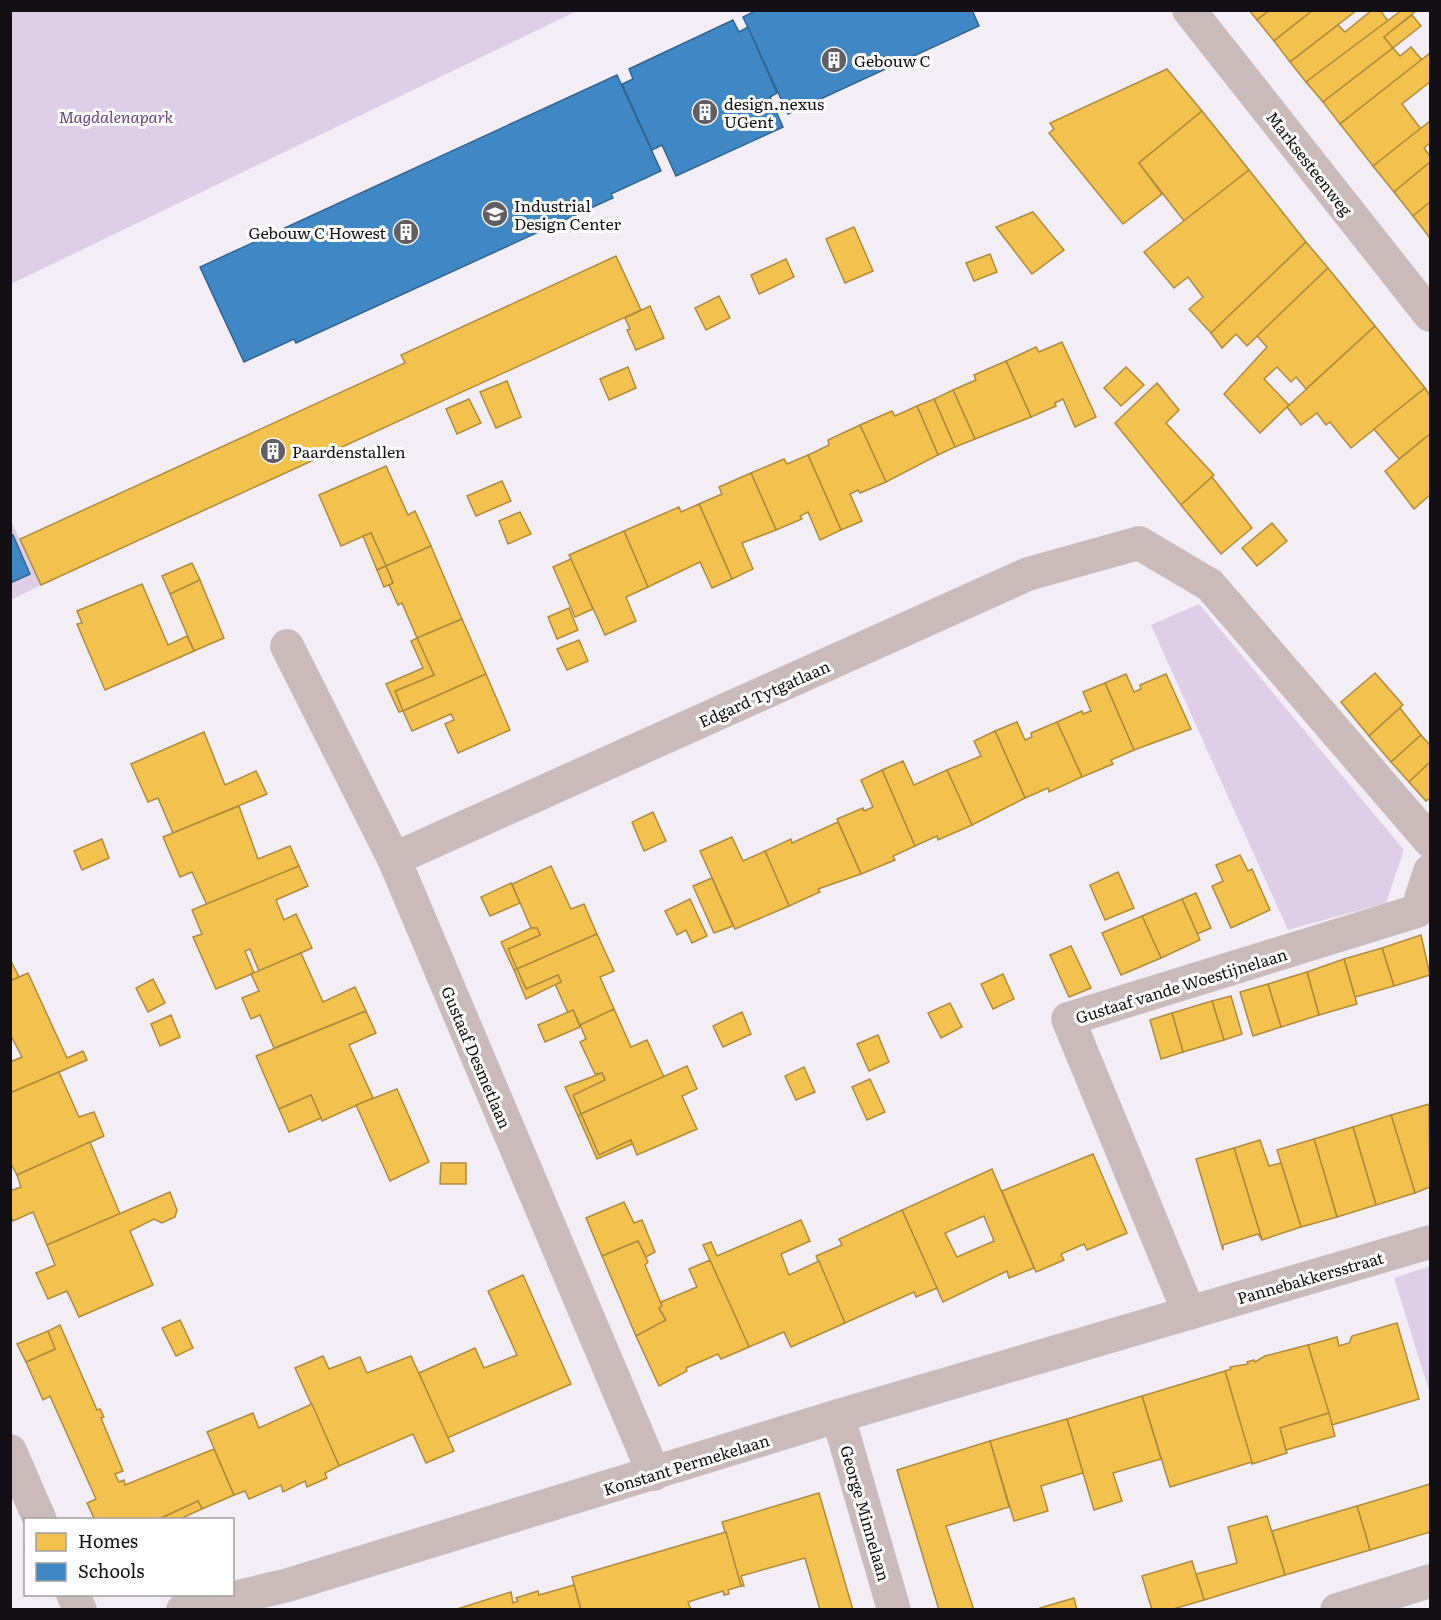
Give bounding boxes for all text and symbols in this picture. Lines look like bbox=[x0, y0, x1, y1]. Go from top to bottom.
building icon: Gebouw C bbox=[819, 45, 849, 75]
place label: Gebouw C bbox=[854, 48, 931, 72]
place label: design.nexus UGent bbox=[724, 91, 824, 133]
building icon: design.nexus UGent bbox=[690, 97, 720, 127]
park label: Magdalenapark bbox=[59, 104, 173, 128]
street label: Marksesteenweg bbox=[1261, 106, 1359, 221]
place label: Industrial Design Center bbox=[514, 193, 622, 235]
school or university icon: Industrial Design Center bbox=[480, 199, 510, 229]
building icon: Gebouw C Howest bbox=[391, 217, 421, 247]
place label: Gebouw C Howest bbox=[248, 220, 387, 244]
building icon: Paardenstallen bbox=[258, 436, 288, 466]
place label: Paardenstallen bbox=[292, 439, 406, 463]
street label: Edgard Tytgatlaan bbox=[695, 653, 834, 733]
street label: Gustaaf vande Woestijnelaan bbox=[1072, 941, 1290, 1029]
street label: Gustaaf Desmetlaan bbox=[436, 982, 518, 1132]
street label: Pannebakkersstraat bbox=[1234, 1244, 1387, 1309]
street label: Konstant Permekelaan bbox=[600, 1427, 772, 1501]
street label: George Minnelaan bbox=[835, 1442, 897, 1584]
legend bbox=[24, 1518, 234, 1596]
text: Homes bbox=[78, 1527, 138, 1554]
text: Schools bbox=[78, 1557, 144, 1584]

